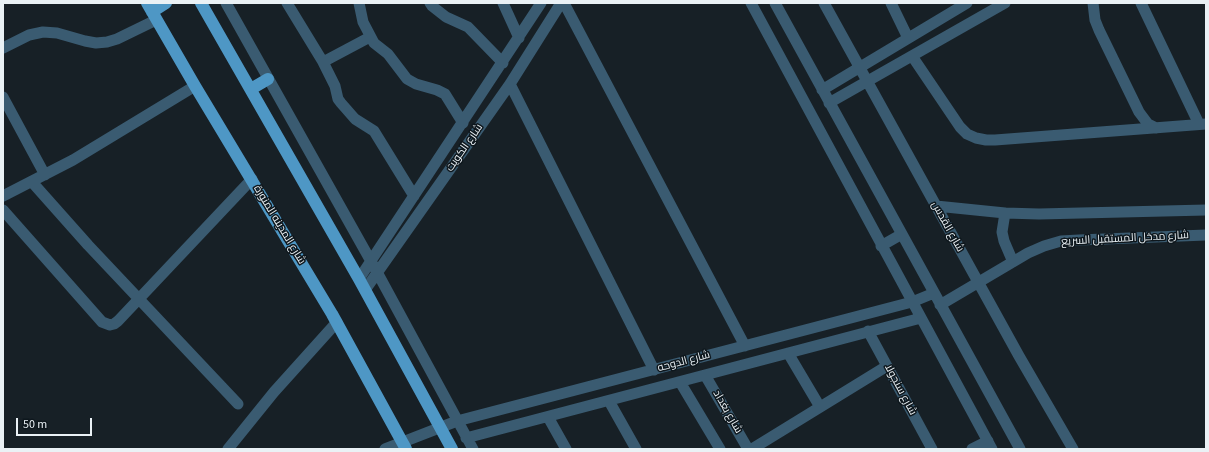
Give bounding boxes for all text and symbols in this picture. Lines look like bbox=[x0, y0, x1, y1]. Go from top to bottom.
street label: شارع الكويت bbox=[444, 122, 486, 174]
street label: شارع المدينه المنورة bbox=[250, 183, 308, 267]
street label: شارع القدس bbox=[928, 199, 966, 255]
street label: شارع مدخل المستقبل السريع bbox=[1061, 229, 1189, 249]
street label: شارع الدوحه bbox=[656, 349, 712, 375]
street label: شارع سنجولا bbox=[881, 362, 919, 418]
street label: شارع بغداد bbox=[709, 388, 745, 436]
scale bar bbox=[18, 410, 94, 436]
text: 50 m bbox=[23, 416, 47, 433]

